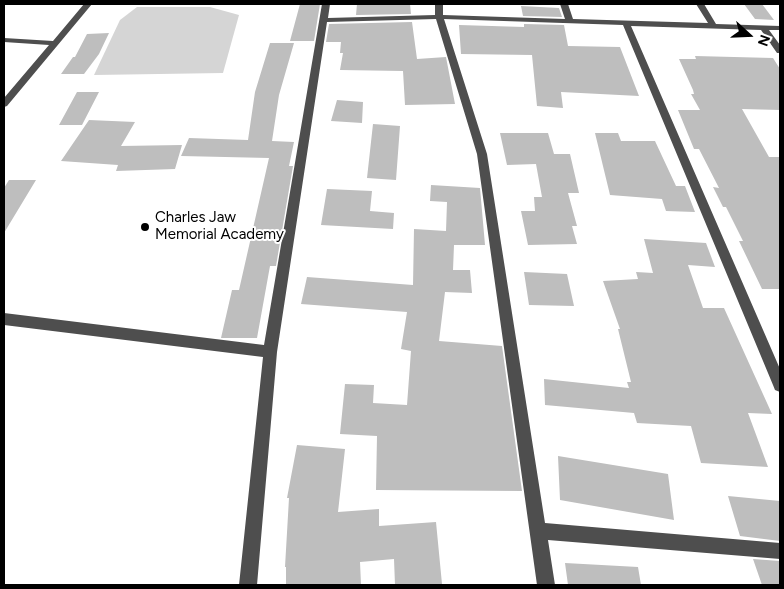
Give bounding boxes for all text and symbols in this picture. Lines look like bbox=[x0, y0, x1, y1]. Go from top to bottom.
north arrow bbox=[724, 10, 774, 60]
text: N bbox=[754, 32, 773, 48]
place label: Charles Jaw Memorial Academy bbox=[155, 209, 284, 244]
marker: Charles Jaw Memorial Academy bbox=[139, 221, 151, 233]

